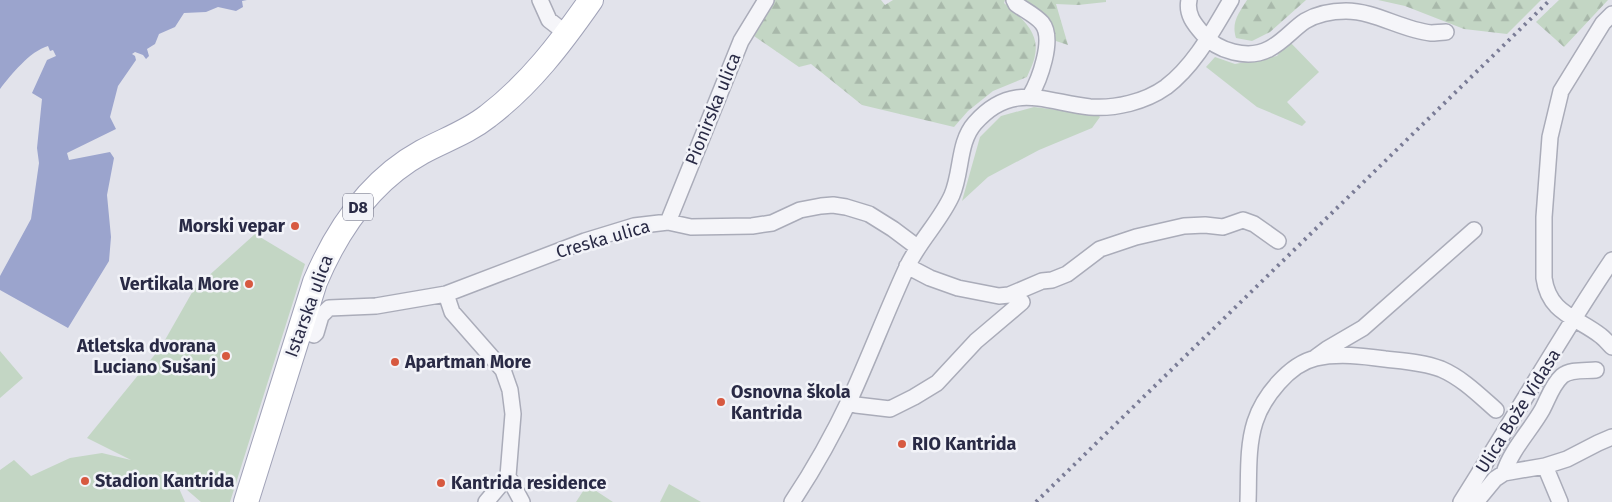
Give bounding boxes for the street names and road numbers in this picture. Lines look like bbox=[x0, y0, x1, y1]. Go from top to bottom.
street label: Pionirska ulica bbox=[680, 50, 746, 168]
road number: D8 bbox=[343, 193, 373, 220]
street label: Creska ulica bbox=[553, 215, 653, 263]
street label: Istarska ulica bbox=[280, 252, 338, 360]
street label: Ulica Bože Vidasa bbox=[1471, 345, 1565, 477]

